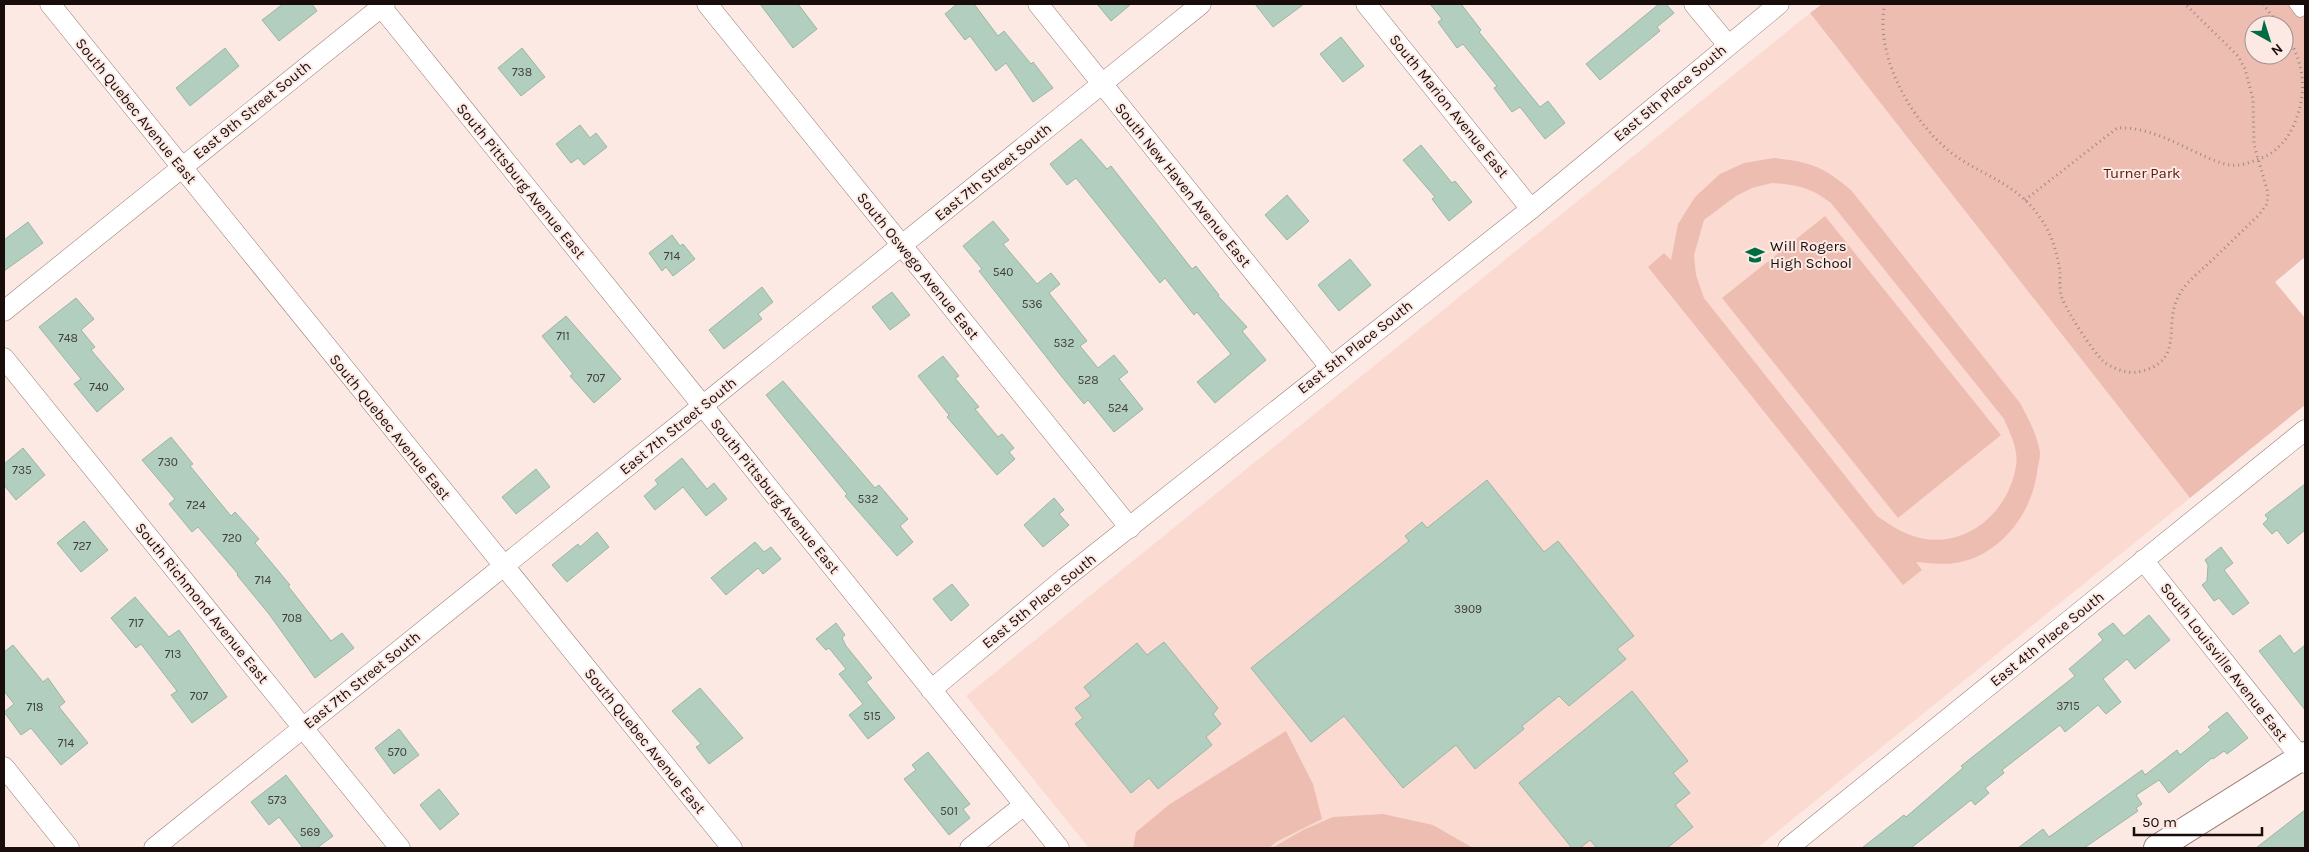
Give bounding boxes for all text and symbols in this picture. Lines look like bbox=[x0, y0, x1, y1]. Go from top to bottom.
north arrow bbox=[2244, 15, 2294, 65]
street label: South Marion Avenue East bbox=[1386, 31, 1513, 182]
street label: South Quebec Avenue East bbox=[72, 35, 201, 188]
text: N bbox=[2268, 40, 2286, 59]
street label: East 5th Place South bbox=[1610, 41, 1730, 145]
street label: East 9th Street South bbox=[189, 57, 315, 163]
house number: 738 bbox=[512, 65, 532, 79]
street label: South New Haven Avenue East bbox=[1111, 99, 1255, 271]
street label: South Pittsburg Avenue East bbox=[453, 100, 590, 263]
street label: East 7th Street South bbox=[931, 119, 1055, 225]
park label: Turner Park bbox=[2103, 164, 2181, 182]
street label: South Oswego Avenue East bbox=[853, 189, 983, 343]
place label: Will Rogers High School bbox=[1770, 237, 1852, 272]
school or university icon: Will Rogers High School bbox=[1744, 244, 1766, 266]
house number: 714 bbox=[664, 249, 680, 263]
house number: 540 bbox=[993, 265, 1013, 279]
street label: East 5th Place South bbox=[1294, 296, 1416, 398]
house number: 536 bbox=[1022, 297, 1042, 311]
house number: 711 bbox=[556, 329, 570, 343]
house number: 748 bbox=[58, 331, 78, 345]
house number: 532 bbox=[1054, 336, 1074, 350]
street label: South Quebec Avenue East bbox=[326, 351, 455, 504]
house number: 707 bbox=[587, 371, 606, 385]
street label: East 7th Street South bbox=[616, 373, 740, 479]
house number: 528 bbox=[1077, 373, 1099, 387]
house number: 740 bbox=[89, 380, 109, 394]
house number: 524 bbox=[1108, 401, 1129, 415]
street label: South Pittsburg Avenue East bbox=[707, 415, 844, 578]
house number: 730 bbox=[158, 455, 178, 469]
house number: 735 bbox=[12, 463, 32, 477]
house number: 532 bbox=[858, 492, 878, 506]
house number: 724 bbox=[186, 498, 206, 512]
street label: South Richmond Avenue East bbox=[131, 519, 273, 687]
house number: 720 bbox=[222, 531, 242, 545]
house number: 727 bbox=[73, 539, 91, 553]
street label: East 5th Place South bbox=[978, 550, 1100, 652]
house number: 714 bbox=[255, 573, 271, 587]
street label: South Louisville Avenue East bbox=[2157, 579, 2292, 745]
street label: East 4th Place South bbox=[1986, 588, 2108, 690]
house number: 3909 bbox=[1454, 602, 1482, 616]
house number: 708 bbox=[282, 611, 302, 625]
house number: 717 bbox=[128, 616, 144, 630]
street label: East 7th Street South bbox=[300, 627, 424, 733]
house number: 713 bbox=[165, 647, 181, 661]
street label: South Quebec Avenue East bbox=[581, 665, 710, 818]
house number: 707 bbox=[190, 689, 209, 703]
house number: 3715 bbox=[2056, 699, 2080, 713]
house number: 718 bbox=[27, 700, 43, 714]
house number: 515 bbox=[863, 709, 881, 723]
house number: 714 bbox=[58, 736, 74, 750]
house number: 570 bbox=[387, 745, 407, 759]
house number: 573 bbox=[267, 793, 287, 807]
house number: 501 bbox=[940, 804, 958, 818]
scale bar bbox=[2134, 804, 2262, 836]
text: 50 m bbox=[2142, 813, 2177, 831]
house number: 569 bbox=[300, 825, 320, 839]

